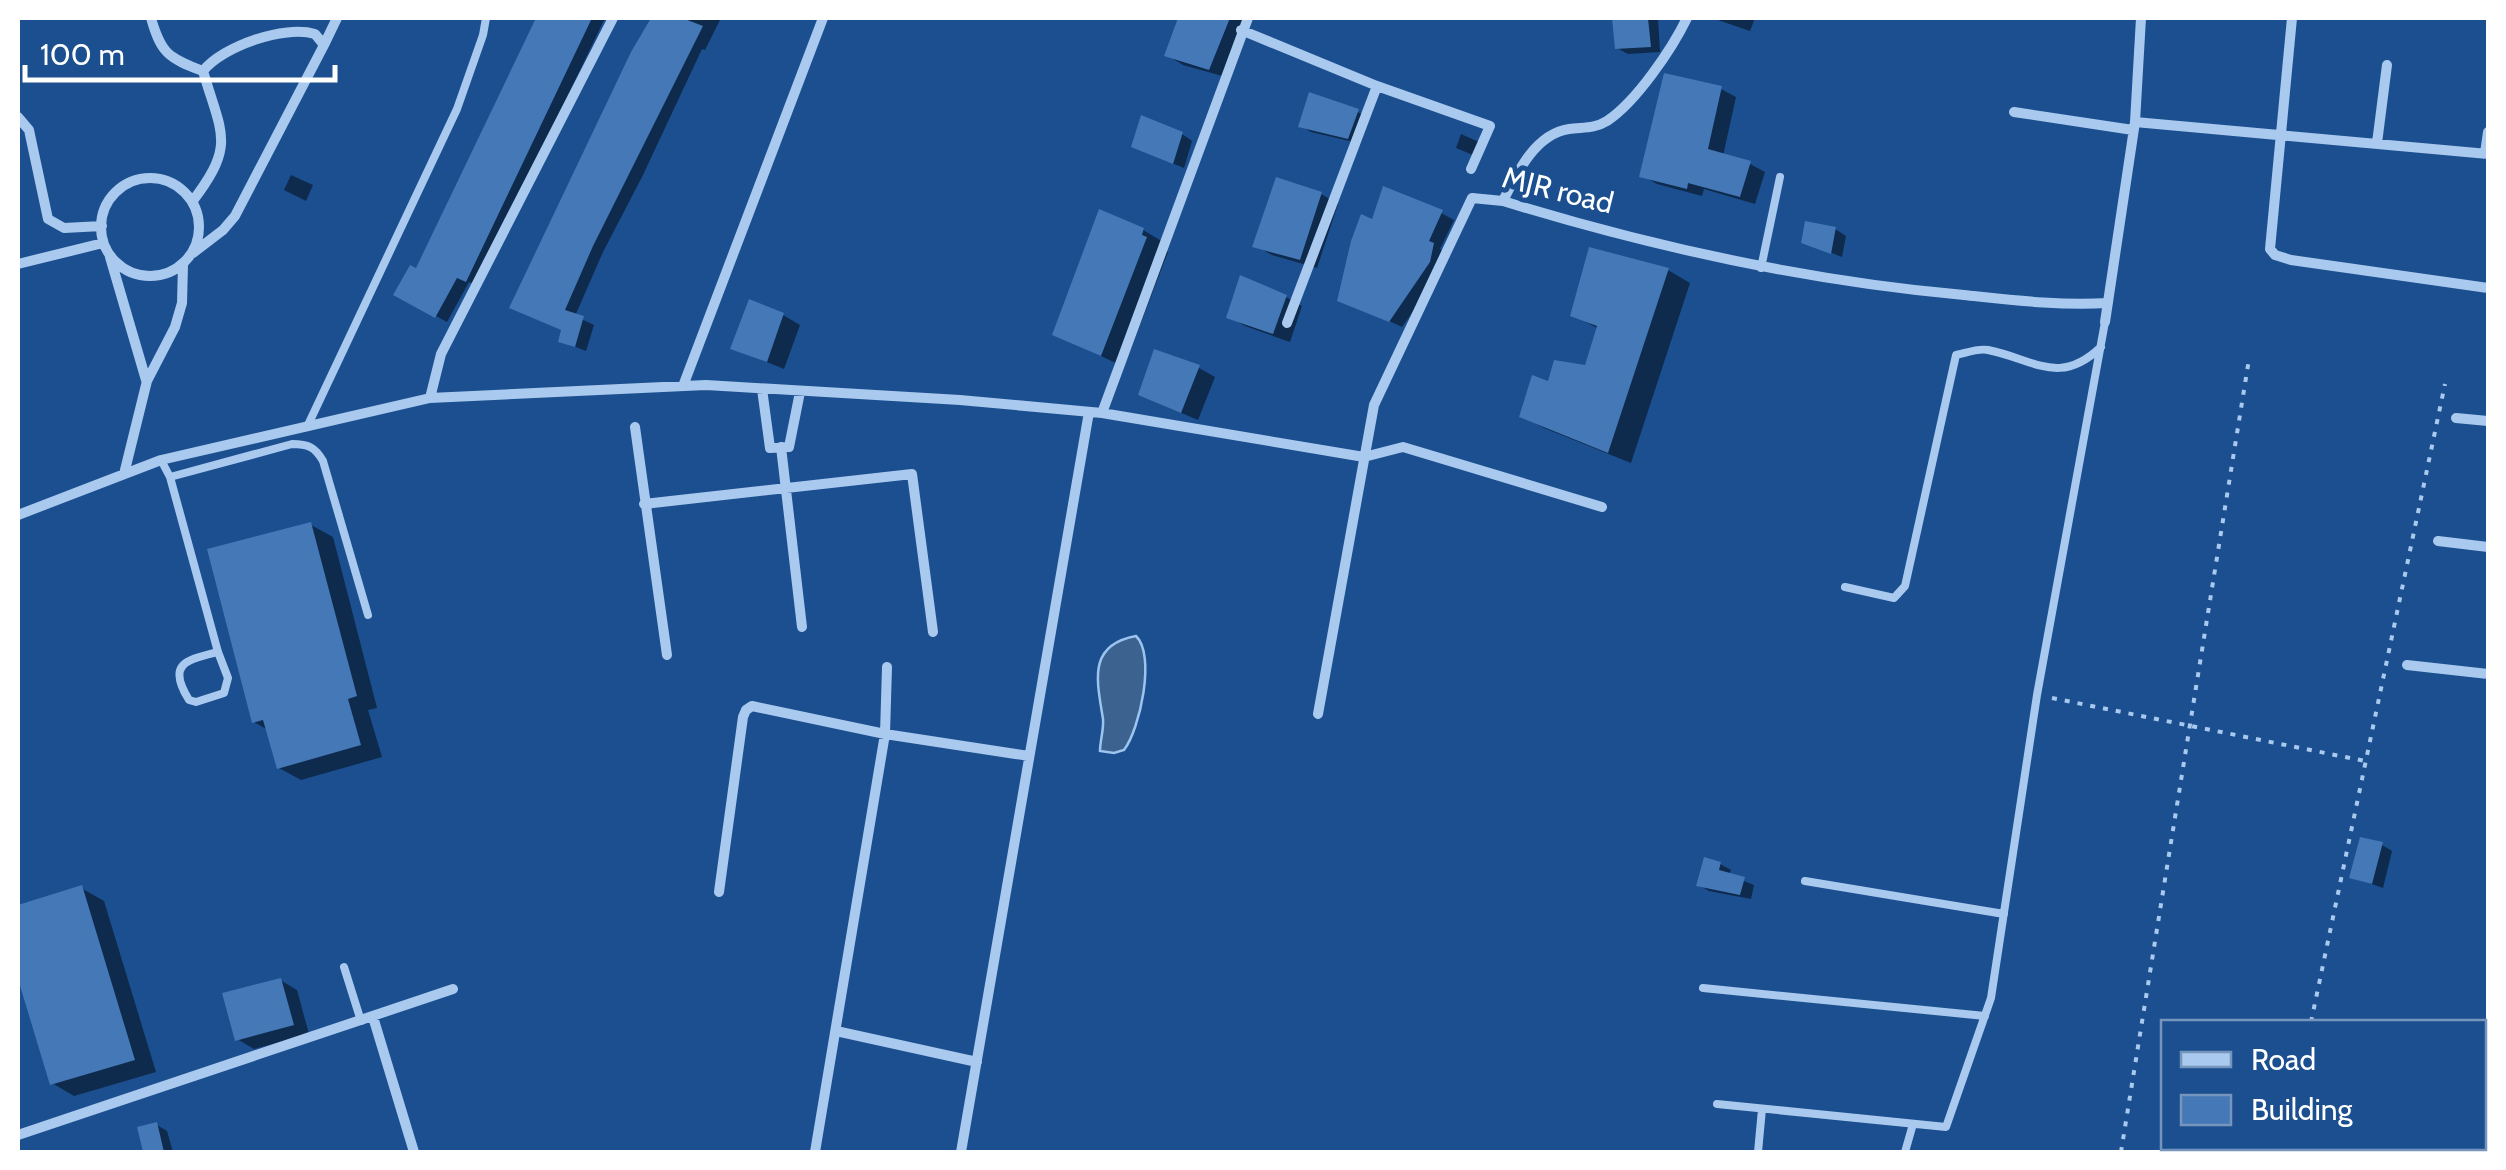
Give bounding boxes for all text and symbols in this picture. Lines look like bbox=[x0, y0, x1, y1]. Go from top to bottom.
scale bar bbox=[25, 20, 335, 82]
text: 100 m bbox=[40, 36, 125, 73]
street label: MJR road bbox=[1499, 158, 1617, 222]
legend bbox=[2161, 1020, 2486, 1150]
text: Road bbox=[2251, 1041, 2316, 1078]
text: Building bbox=[2251, 1091, 2354, 1128]

